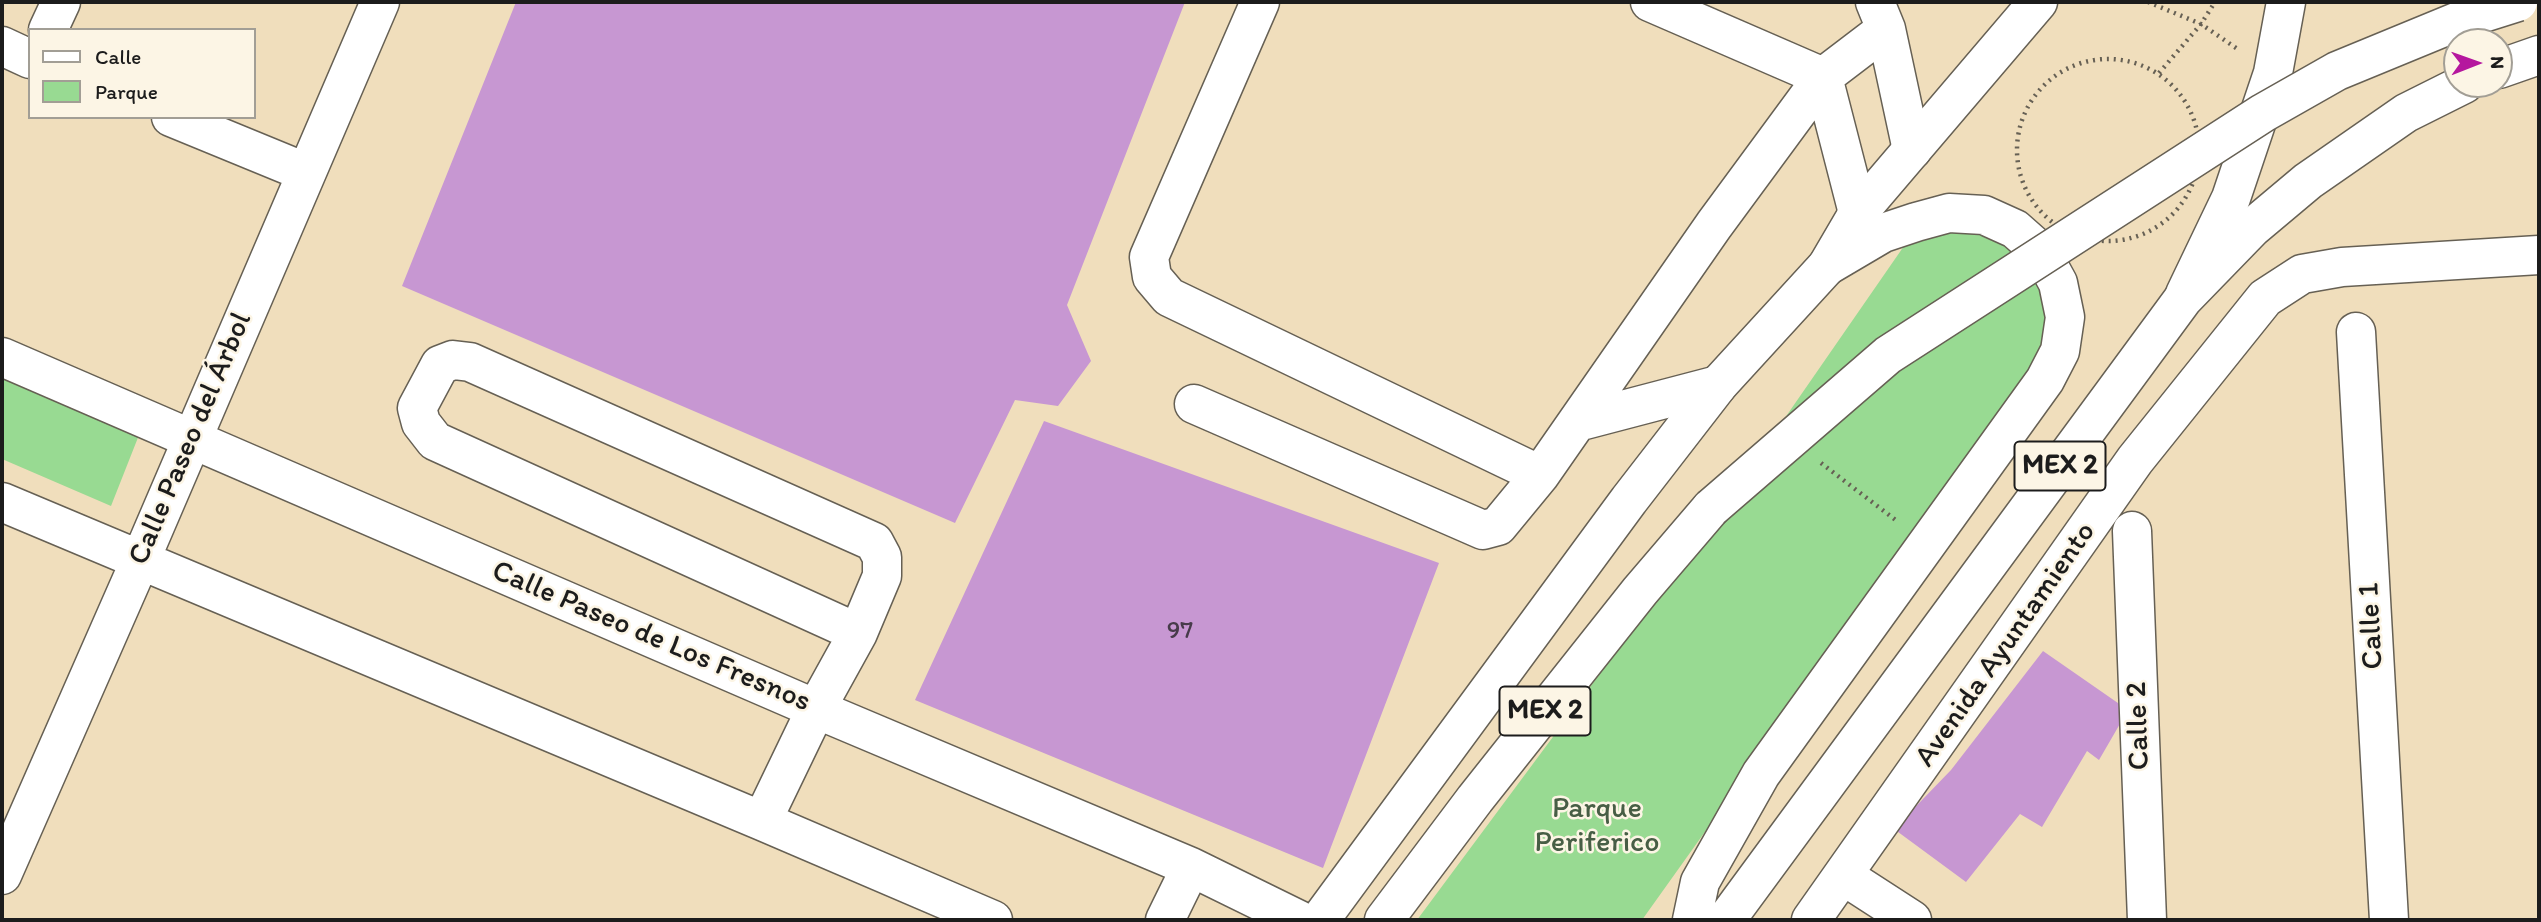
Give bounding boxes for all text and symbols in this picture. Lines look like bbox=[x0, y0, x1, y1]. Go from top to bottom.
legend bbox=[28, 28, 256, 119]
north arrow bbox=[2443, 28, 2513, 98]
text: Calle bbox=[95, 44, 141, 69]
text: N bbox=[2486, 56, 2509, 69]
text: Parque bbox=[95, 79, 158, 104]
street label: Calle Paseo del Árbol bbox=[122, 307, 260, 571]
road number: MEX 2 bbox=[2014, 442, 2106, 490]
street label: Avenida Ayuntamiento bbox=[1908, 516, 2104, 774]
street label: Calle Paseo de Los Fresnos bbox=[486, 553, 816, 721]
street label: Calle 1 bbox=[2352, 582, 2392, 670]
house number: 97 bbox=[1167, 615, 1193, 647]
street label: Calle 2 bbox=[2119, 681, 2159, 771]
road number: MEX 2 bbox=[1500, 686, 1590, 736]
park label: Parque Periferico bbox=[1535, 791, 1659, 862]

